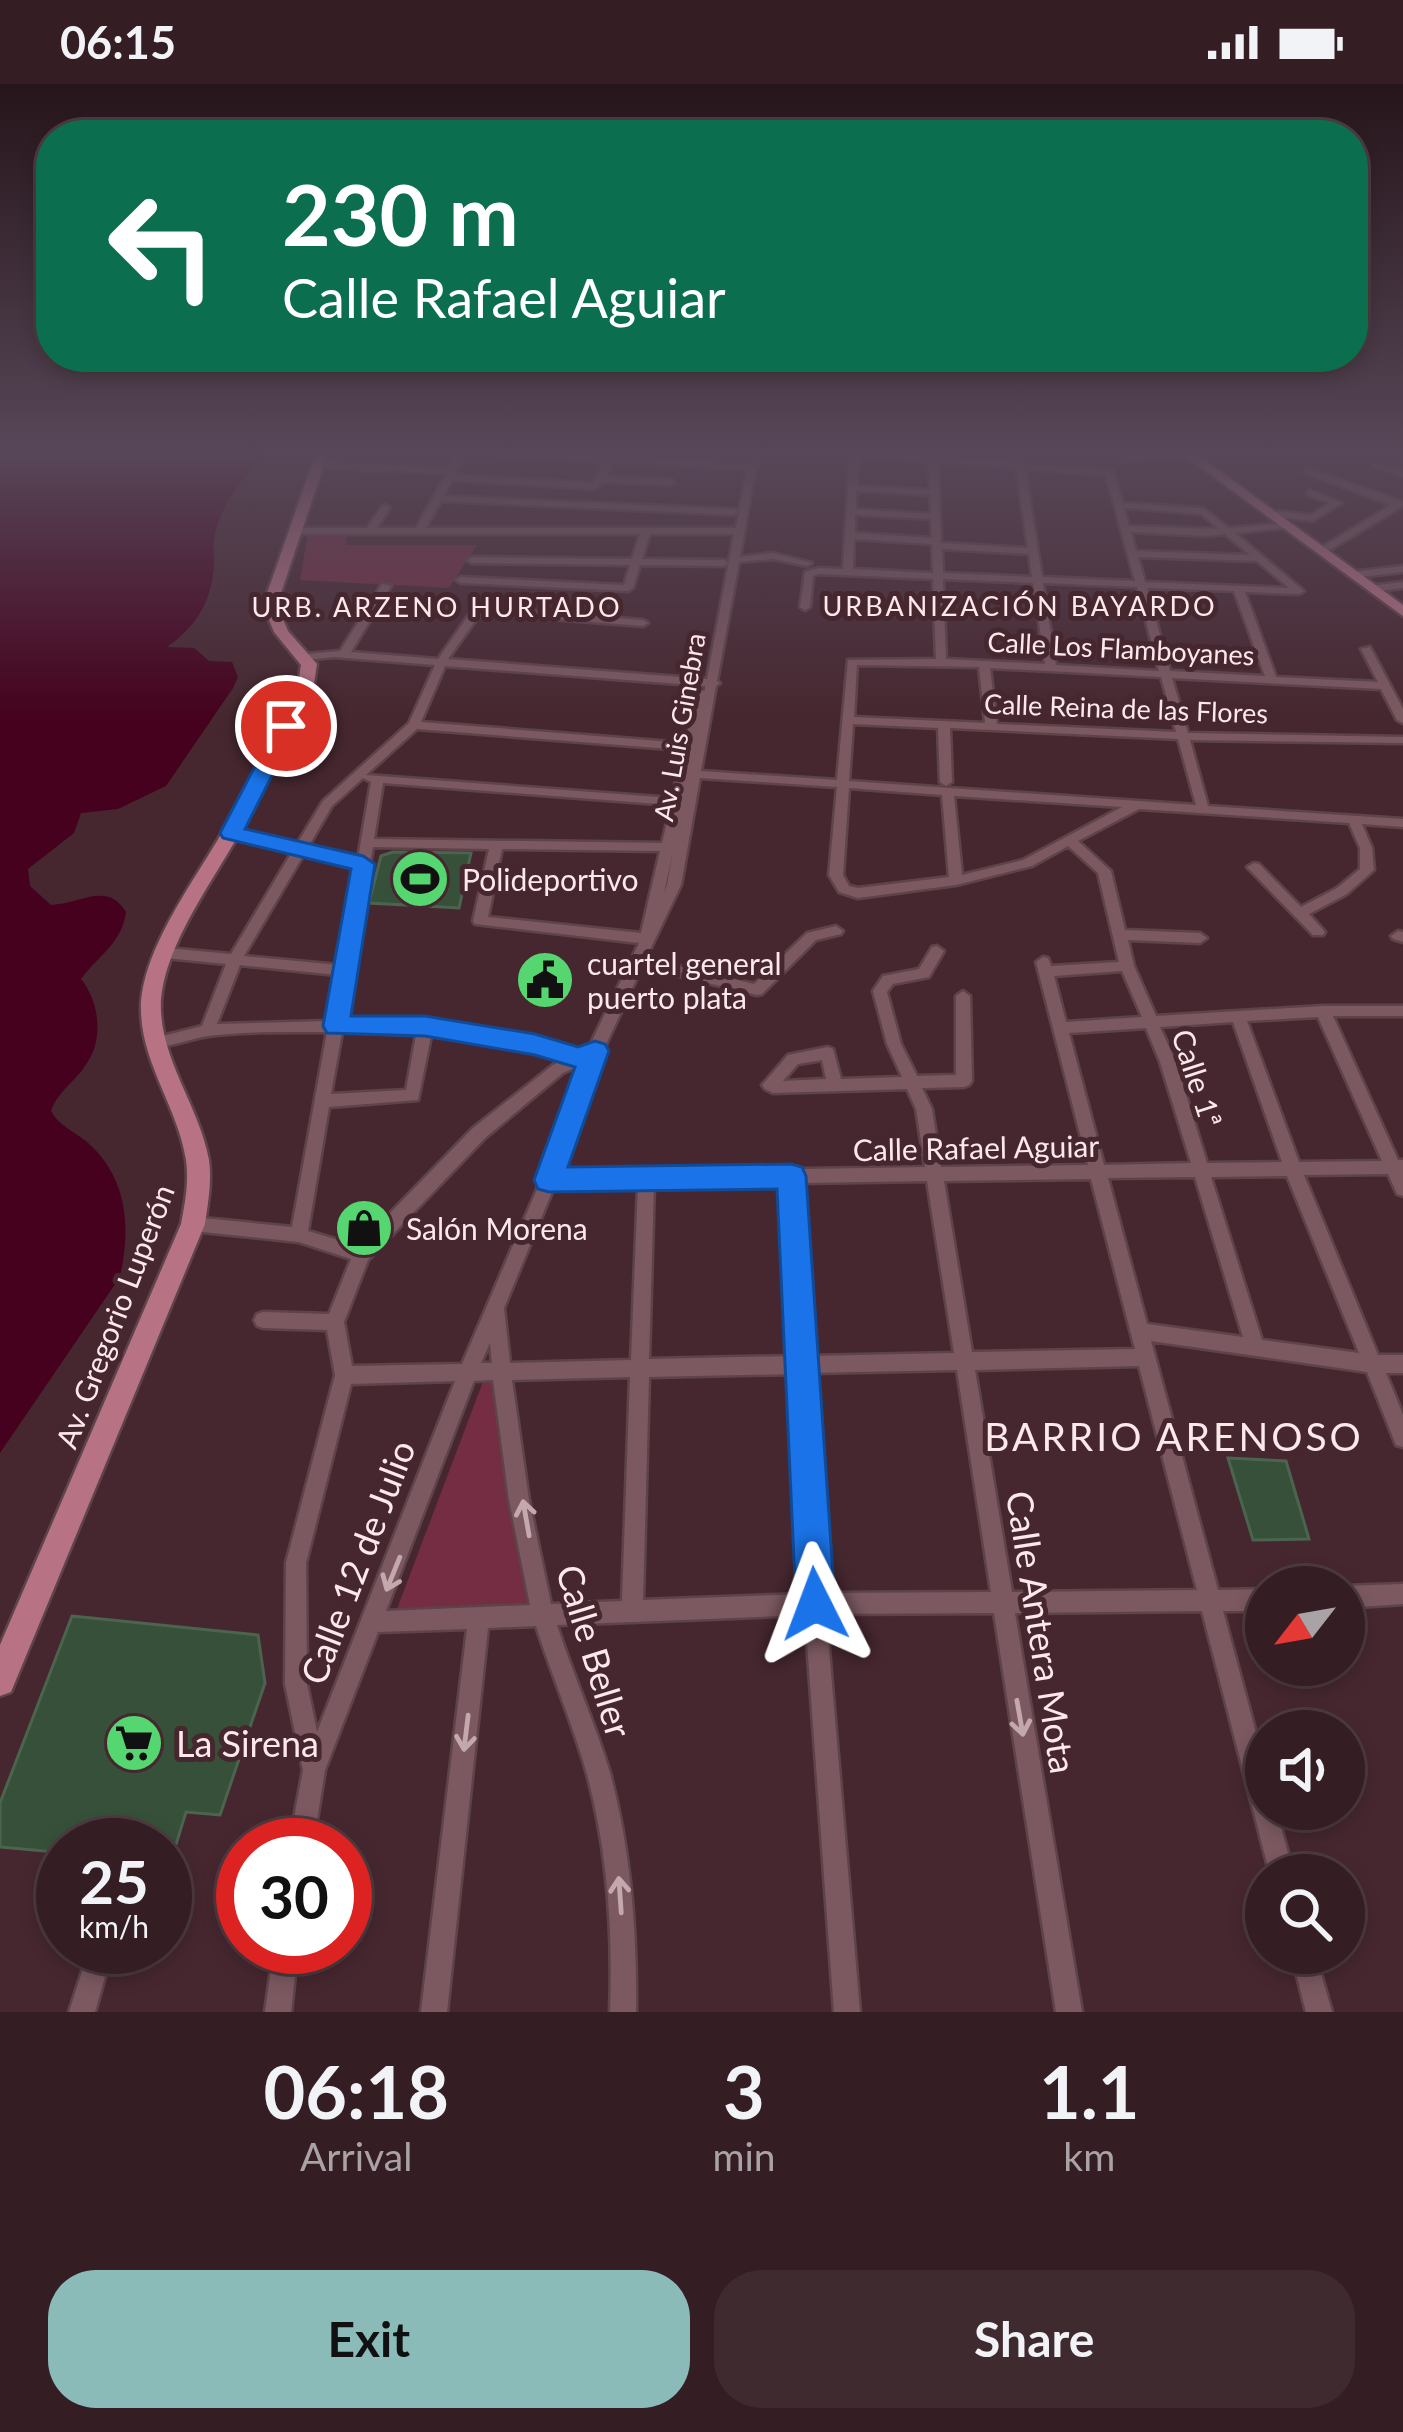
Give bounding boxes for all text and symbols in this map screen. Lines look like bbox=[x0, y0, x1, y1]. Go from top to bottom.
text: 06:15 bbox=[60, 15, 176, 69]
text: 230 m bbox=[282, 163, 519, 264]
icon: left bbox=[84, 168, 240, 324]
text: Calle Rafael Aguiar bbox=[282, 265, 726, 330]
district label: URBANIZACIÓN BAYARDO bbox=[822, 589, 1218, 622]
district label: URB. ARZENO HURTADO bbox=[251, 590, 623, 623]
street label: Calle Los Flamboyanes bbox=[987, 625, 1255, 671]
street label: Av. Luis Ginebra bbox=[646, 630, 712, 824]
pin bbox=[235, 675, 337, 777]
street label: Calle Reina de las Flores bbox=[983, 687, 1269, 729]
icon: arrive bbox=[253, 693, 319, 759]
sports icon: Polideportivo bbox=[389, 848, 451, 910]
place label: Polideportivo bbox=[462, 861, 638, 897]
place label: cuartel general puerto plata bbox=[587, 945, 782, 1015]
public building icon: cuartel general puerto plata bbox=[514, 949, 576, 1011]
street label: Calle 1ª bbox=[1165, 1024, 1231, 1132]
street label: Calle Rafael Aguiar bbox=[852, 1127, 1100, 1167]
street label: Av. Gregorio Luperón bbox=[47, 1179, 181, 1453]
shop icon: Salón Morena bbox=[333, 1197, 395, 1259]
place label: Salón Morena bbox=[406, 1210, 588, 1246]
district label: BARRIO ARENOSO bbox=[984, 1413, 1364, 1459]
street label: Calle 12 de Julio bbox=[290, 1434, 424, 1690]
street label: Calle Antera Mota bbox=[998, 1488, 1086, 1776]
one-way arrow bbox=[514, 1499, 537, 1538]
position arrow bbox=[752, 1541, 878, 1667]
one-way arrow bbox=[381, 1555, 402, 1592]
street label: Calle Beller bbox=[548, 1559, 642, 1743]
north arrow bbox=[1245, 1566, 1365, 1686]
map controls bbox=[1245, 1566, 1365, 1974]
one-way arrow bbox=[1009, 1698, 1032, 1737]
button: sound bbox=[1245, 1710, 1365, 1830]
supermarket icon: La Sirena bbox=[103, 1712, 165, 1774]
one-way arrow bbox=[454, 1712, 476, 1751]
place label: La Sirena bbox=[176, 1721, 319, 1765]
speed limit sign: 30 bbox=[216, 1818, 372, 1974]
text: 25 bbox=[79, 1845, 149, 1917]
button: search bbox=[1245, 1854, 1365, 1974]
one-way arrow bbox=[609, 1876, 632, 1915]
text: km/h bbox=[79, 1908, 149, 1944]
text: 06:18 bbox=[263, 2048, 449, 2134]
text: 3 bbox=[723, 2048, 765, 2134]
text: 1.1 bbox=[1039, 2048, 1140, 2134]
text: Arrival bbox=[300, 2133, 412, 2179]
text: min bbox=[712, 2133, 776, 2179]
text: km bbox=[1063, 2133, 1115, 2179]
button: Exit bbox=[48, 2270, 690, 2408]
button: Share bbox=[714, 2270, 1355, 2408]

